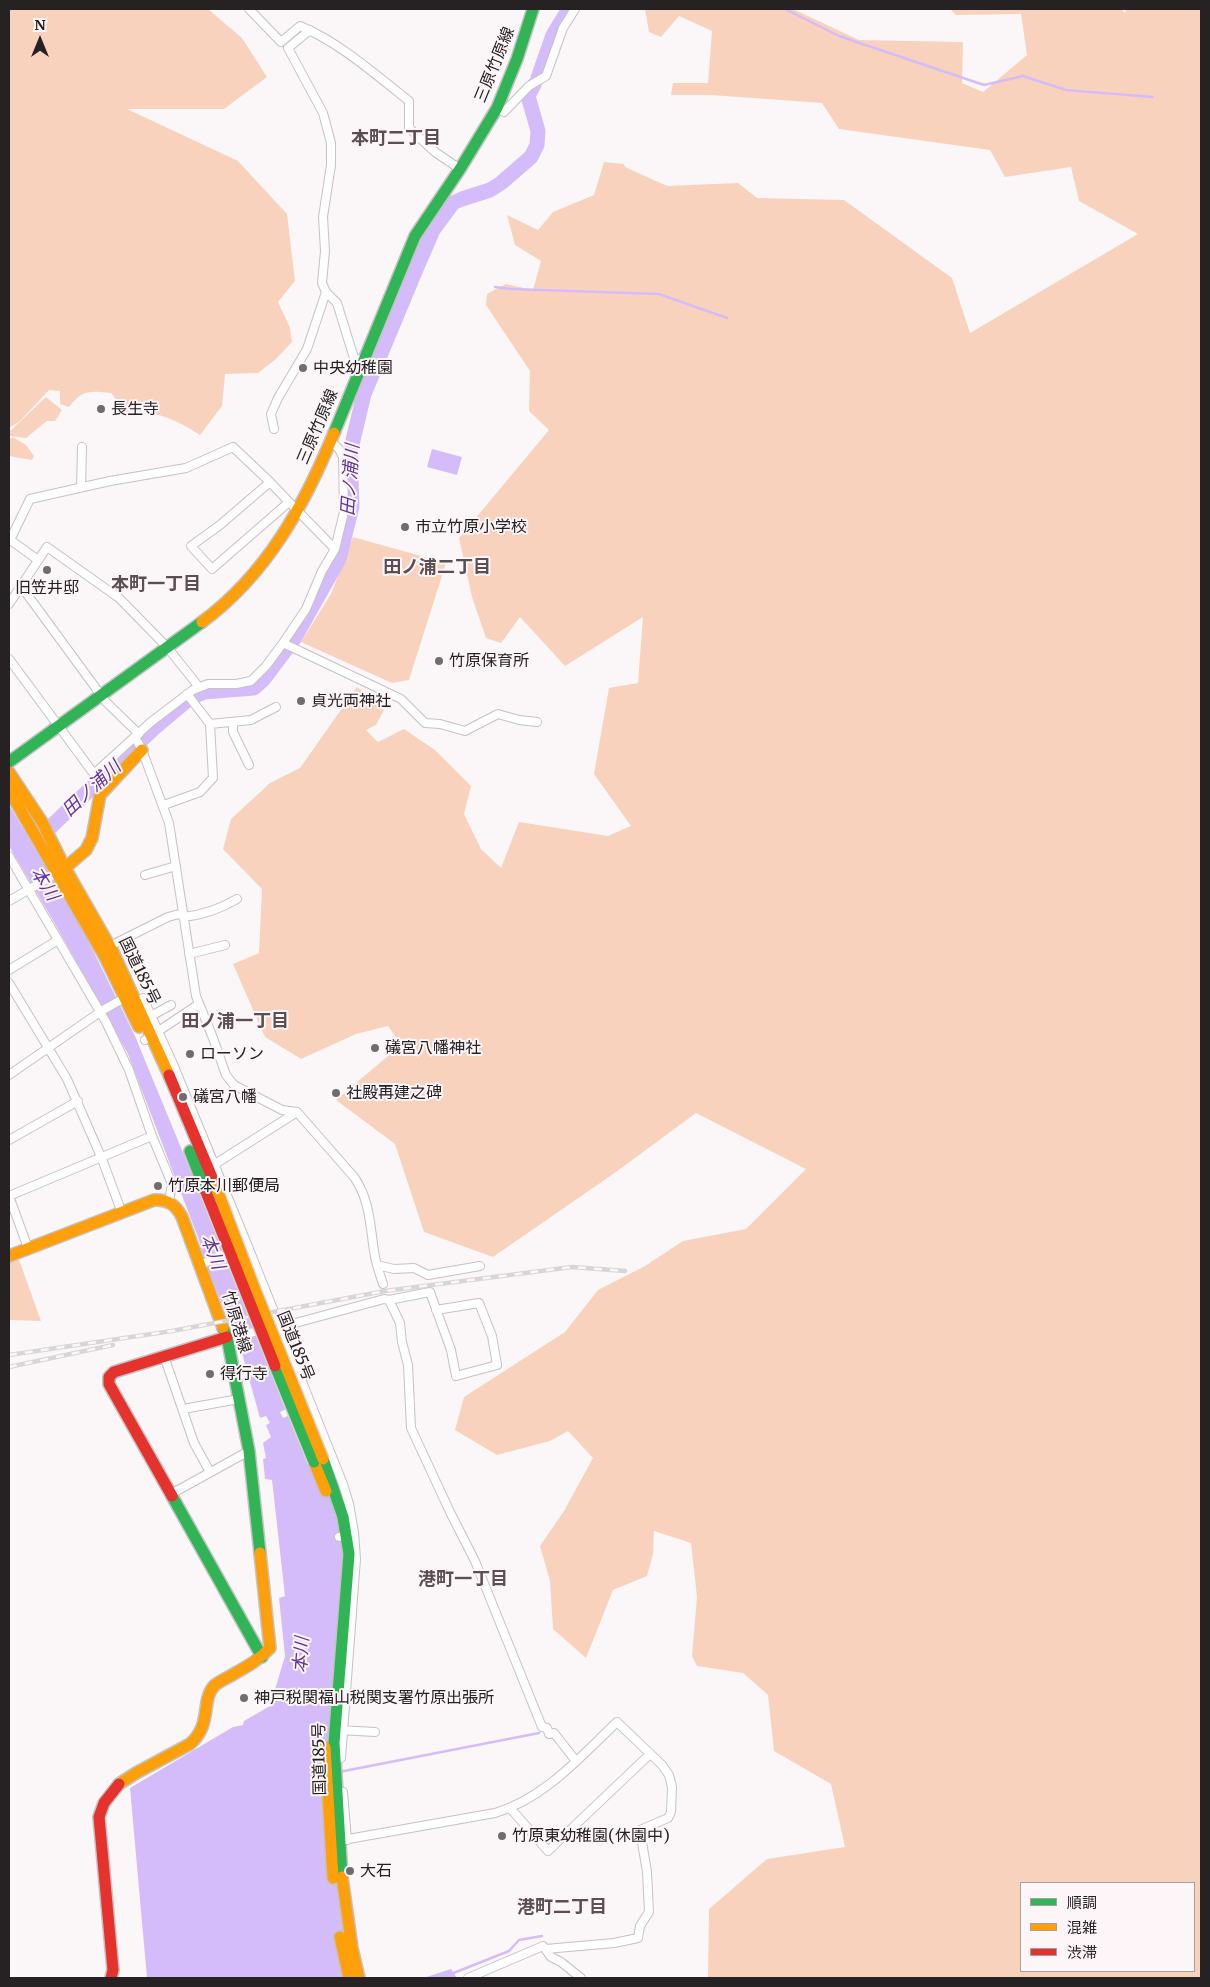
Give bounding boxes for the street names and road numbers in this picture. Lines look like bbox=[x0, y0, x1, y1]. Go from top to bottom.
street label: 三原竹原線 bbox=[471, 24, 519, 106]
street label: 三原竹原線 bbox=[294, 386, 342, 468]
street label: 国道185号 bbox=[114, 934, 164, 1008]
street label: 竹原港線 bbox=[217, 1289, 255, 1355]
street label: 国道185号 bbox=[272, 1309, 318, 1383]
street label: 国道185号 bbox=[310, 1722, 330, 1796]

